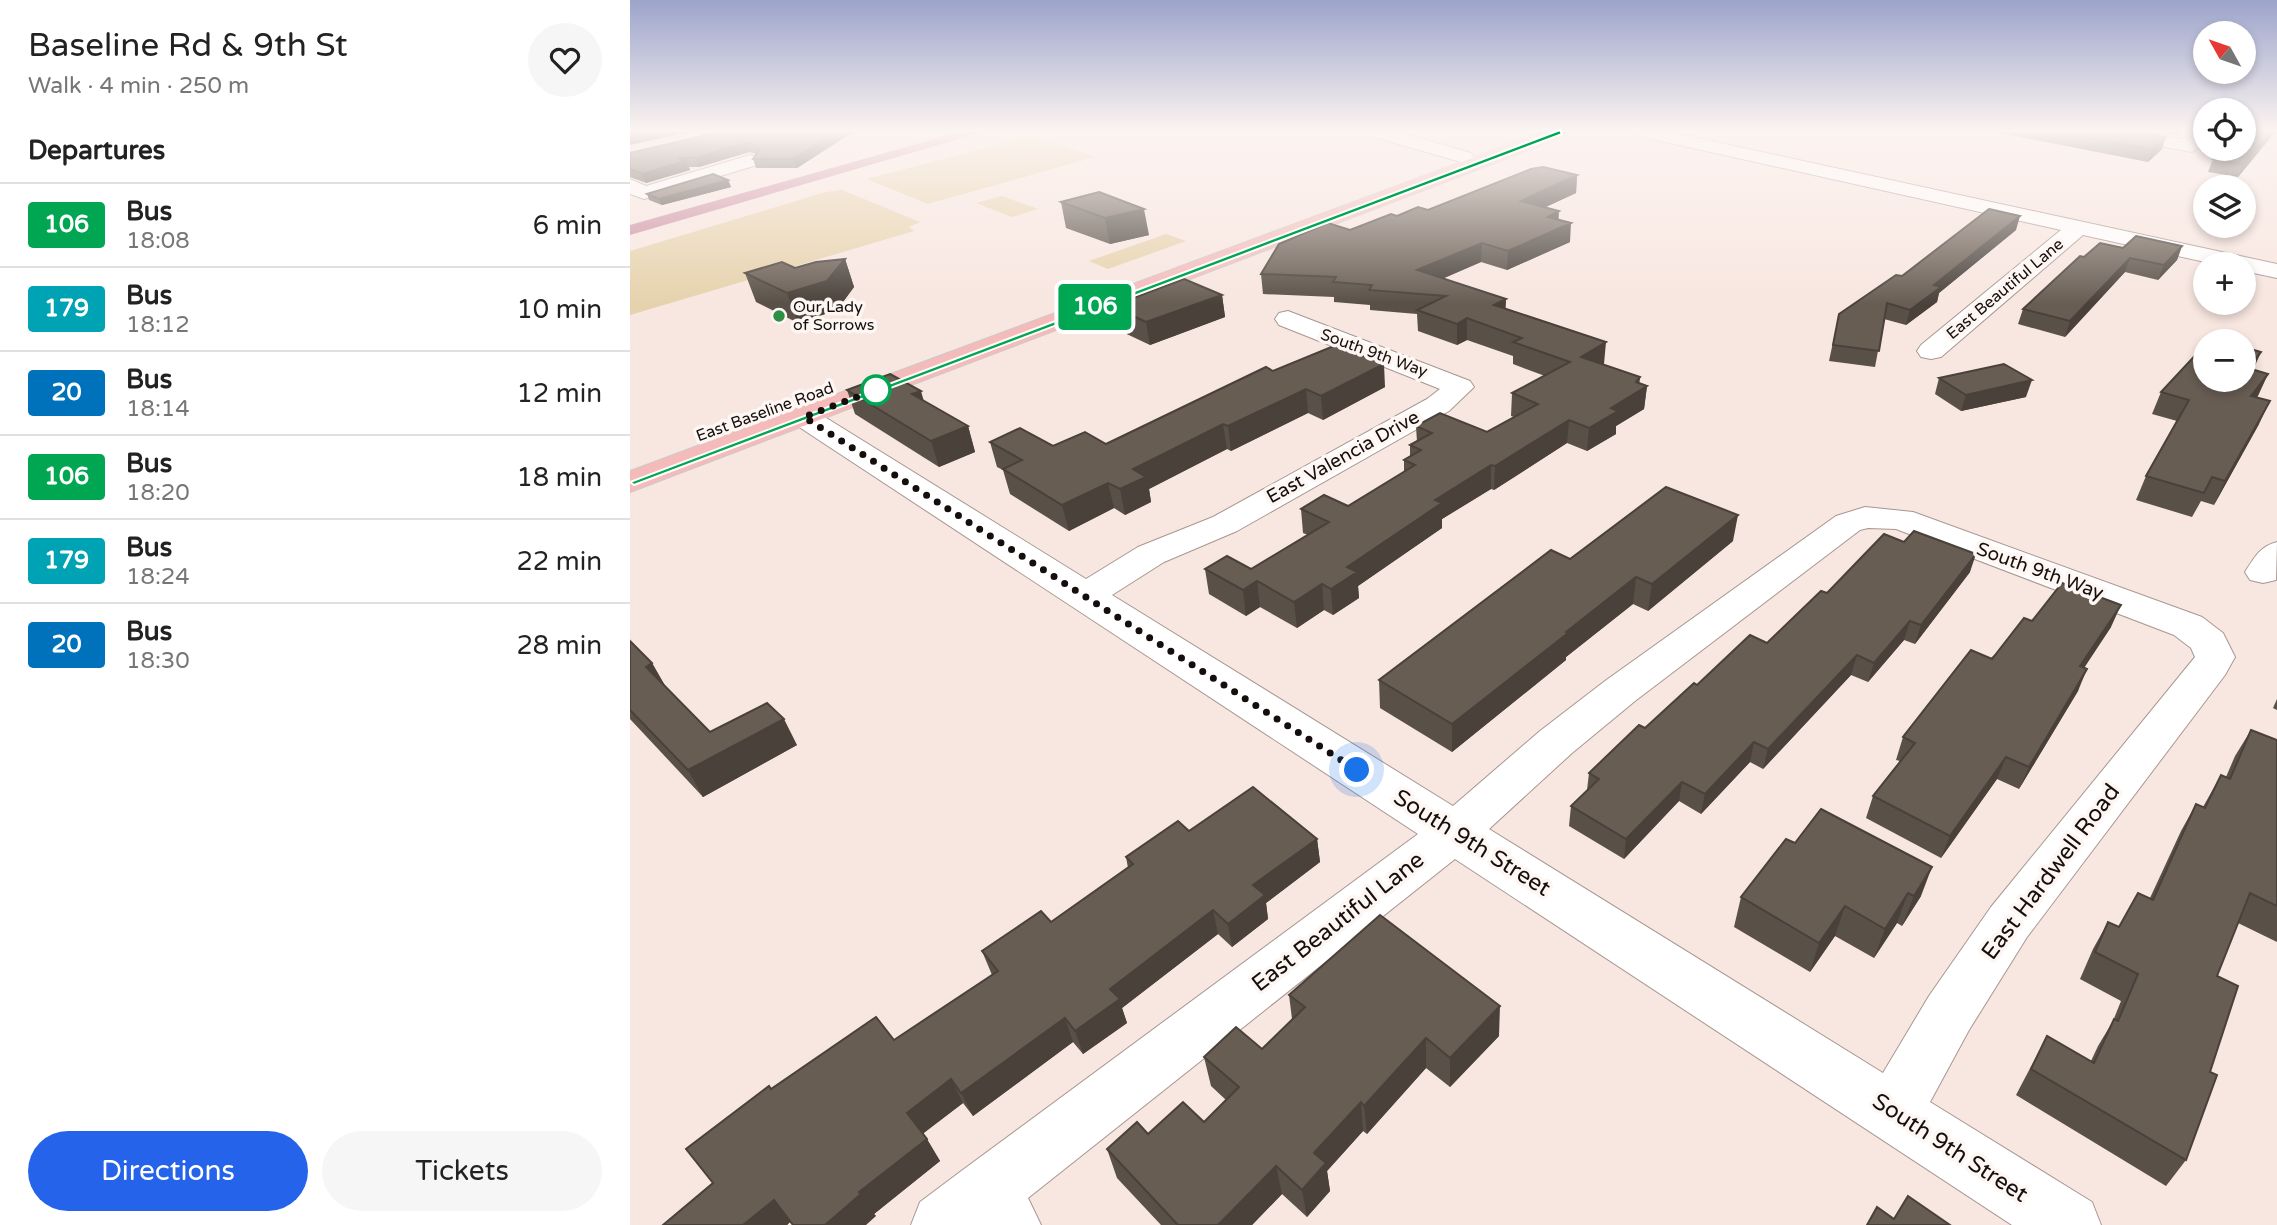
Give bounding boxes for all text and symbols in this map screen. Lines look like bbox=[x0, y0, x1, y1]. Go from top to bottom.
north arrow bbox=[2193, 21, 2256, 84]
map controls bbox=[2193, 21, 2256, 392]
button: heart bbox=[528, 23, 602, 97]
text: Baseline Rd & 9th St bbox=[28, 26, 348, 65]
text: Walk · 4 min · 250 m bbox=[28, 72, 249, 100]
button: locate bbox=[2193, 98, 2256, 161]
text: Departures bbox=[28, 135, 165, 166]
button: layers bbox=[2193, 175, 2256, 238]
text: Bus bbox=[126, 196, 172, 227]
text: 106 bbox=[44, 210, 89, 239]
text: 6 min bbox=[533, 210, 602, 241]
text: 18:08 bbox=[126, 227, 190, 255]
street label: East Beautiful Lane bbox=[1942, 234, 2068, 344]
button: + bbox=[2193, 252, 2256, 315]
text: Bus bbox=[126, 280, 172, 311]
line badge: 106 bbox=[1055, 284, 1135, 330]
text: 106 bbox=[1072, 292, 1118, 321]
text: 179 bbox=[44, 294, 89, 323]
text: 10 min bbox=[516, 294, 602, 325]
place label: Our Lady of Sorrows bbox=[793, 297, 875, 335]
marker: Our Lady of Sorrows bbox=[771, 308, 787, 324]
text: 18:12 bbox=[126, 311, 190, 339]
street label: South 9th Way bbox=[1318, 324, 1431, 382]
button: − bbox=[2193, 329, 2256, 392]
text: Bus bbox=[126, 364, 172, 395]
unlabelled marker bbox=[861, 375, 891, 405]
text: 20 bbox=[51, 378, 82, 407]
text: 12 min bbox=[516, 378, 602, 409]
street label: East Baseline Road bbox=[693, 378, 837, 446]
text: 18:14 bbox=[126, 395, 190, 423]
street label: East Valencia Drive bbox=[1263, 406, 1423, 508]
text: Bus bbox=[126, 448, 172, 479]
text: 106 bbox=[44, 462, 89, 491]
text: 18 min bbox=[516, 462, 602, 493]
text: 18:20 bbox=[126, 479, 190, 507]
text: Bus bbox=[126, 532, 172, 563]
street label: South 9th Way bbox=[1974, 538, 2106, 604]
text: 179 bbox=[44, 546, 89, 575]
text: 22 min bbox=[516, 546, 602, 577]
text: 18:24 bbox=[126, 563, 190, 591]
text: Bus bbox=[126, 616, 172, 647]
text: 20 bbox=[51, 630, 82, 659]
text: 28 min bbox=[516, 630, 602, 661]
text: 18:30 bbox=[126, 647, 190, 675]
your location bbox=[1339, 752, 1374, 787]
street label: East Hardwell Road bbox=[1976, 779, 2126, 965]
street label: South 9th Street bbox=[1388, 783, 1556, 903]
street label: East Beautiful Lane bbox=[1246, 846, 1430, 998]
street label: South 9th Street bbox=[1867, 1087, 2033, 1209]
button: Directions bbox=[28, 1131, 308, 1211]
button: Tickets bbox=[322, 1131, 602, 1211]

